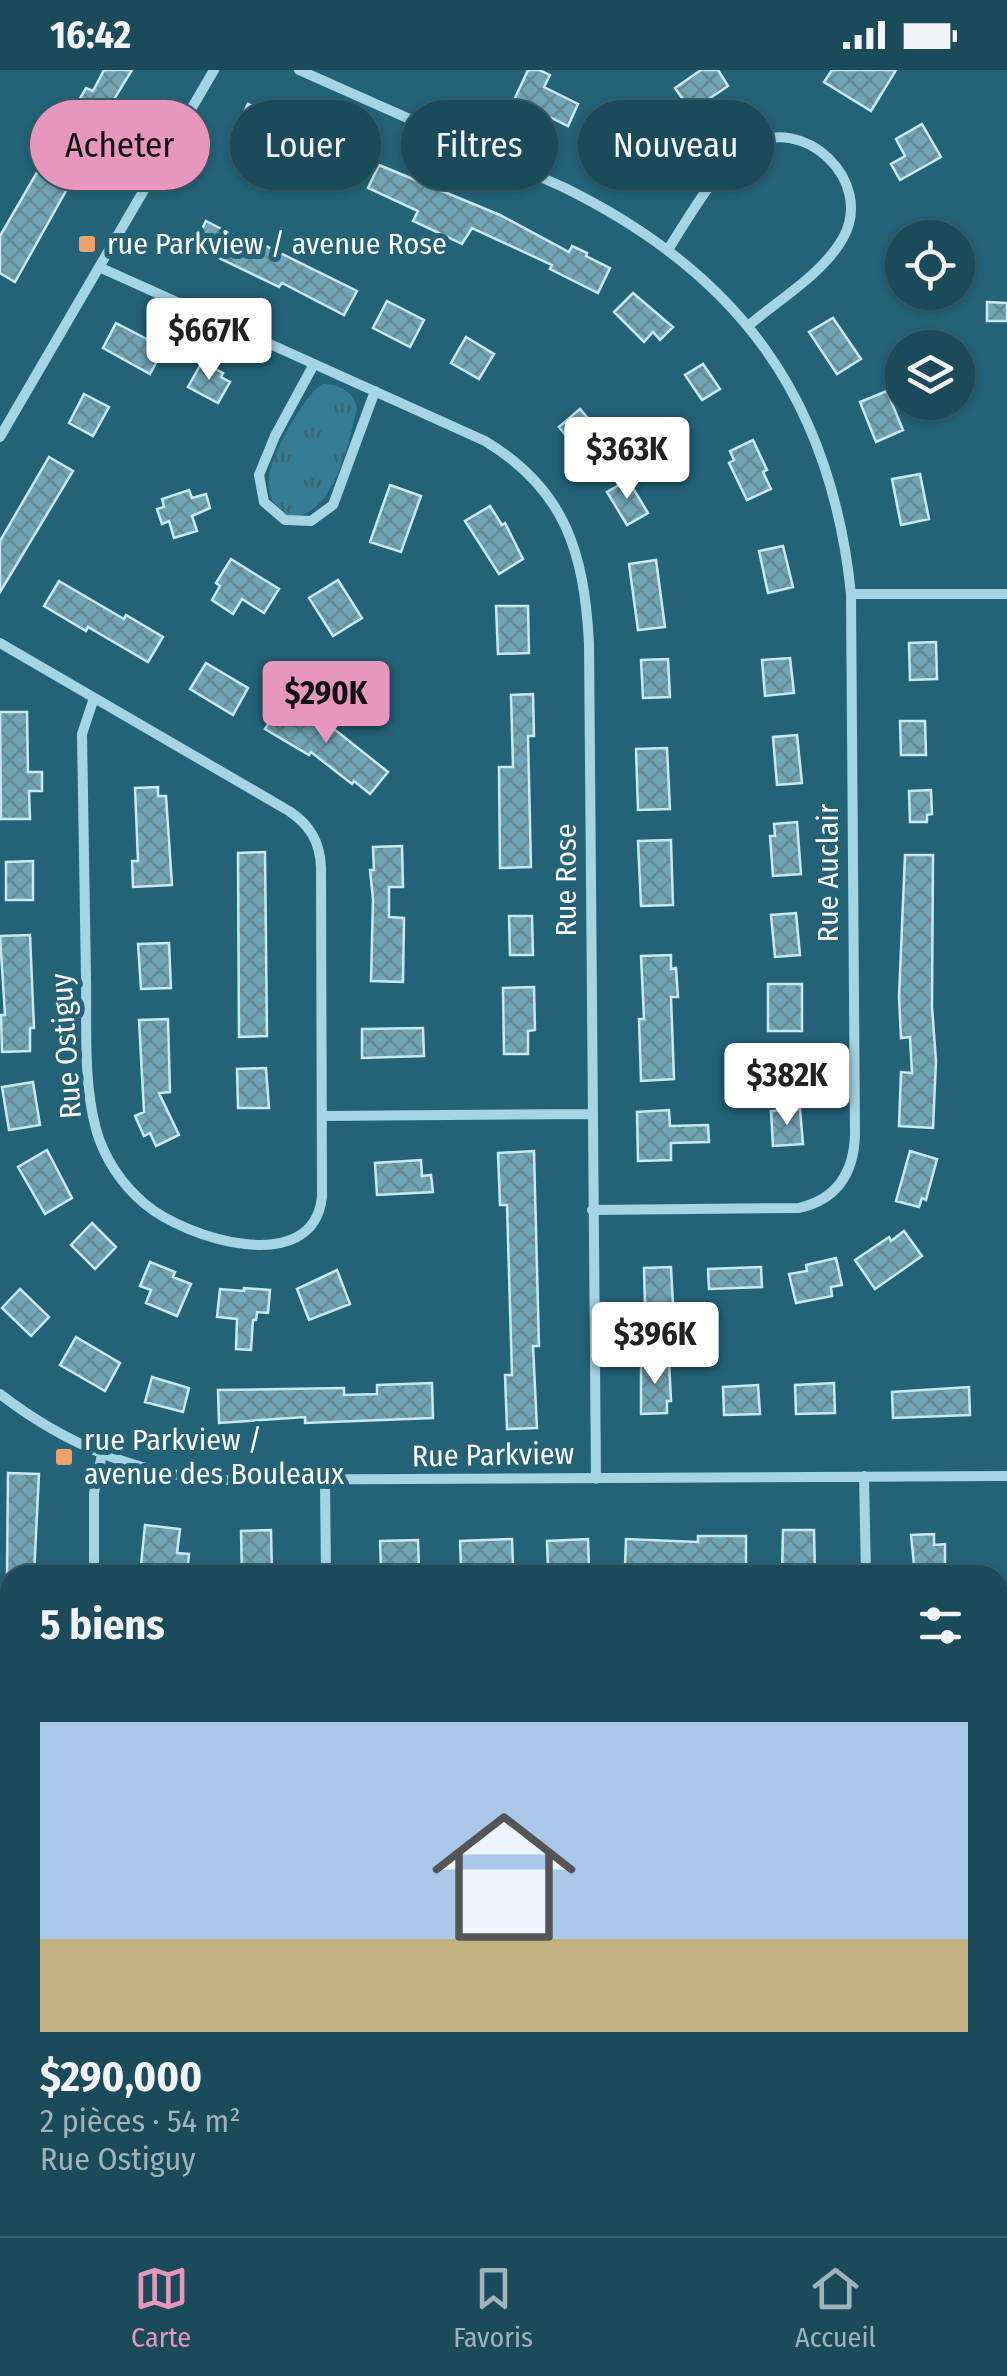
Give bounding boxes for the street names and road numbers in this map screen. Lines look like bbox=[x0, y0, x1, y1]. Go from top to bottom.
street label: Rue Auclair bbox=[810, 803, 846, 942]
street label: Rue Rose bbox=[548, 823, 584, 937]
street label: Rue Ostiguy bbox=[43, 971, 89, 1120]
street label: Rue Parkview bbox=[411, 1436, 575, 1474]

